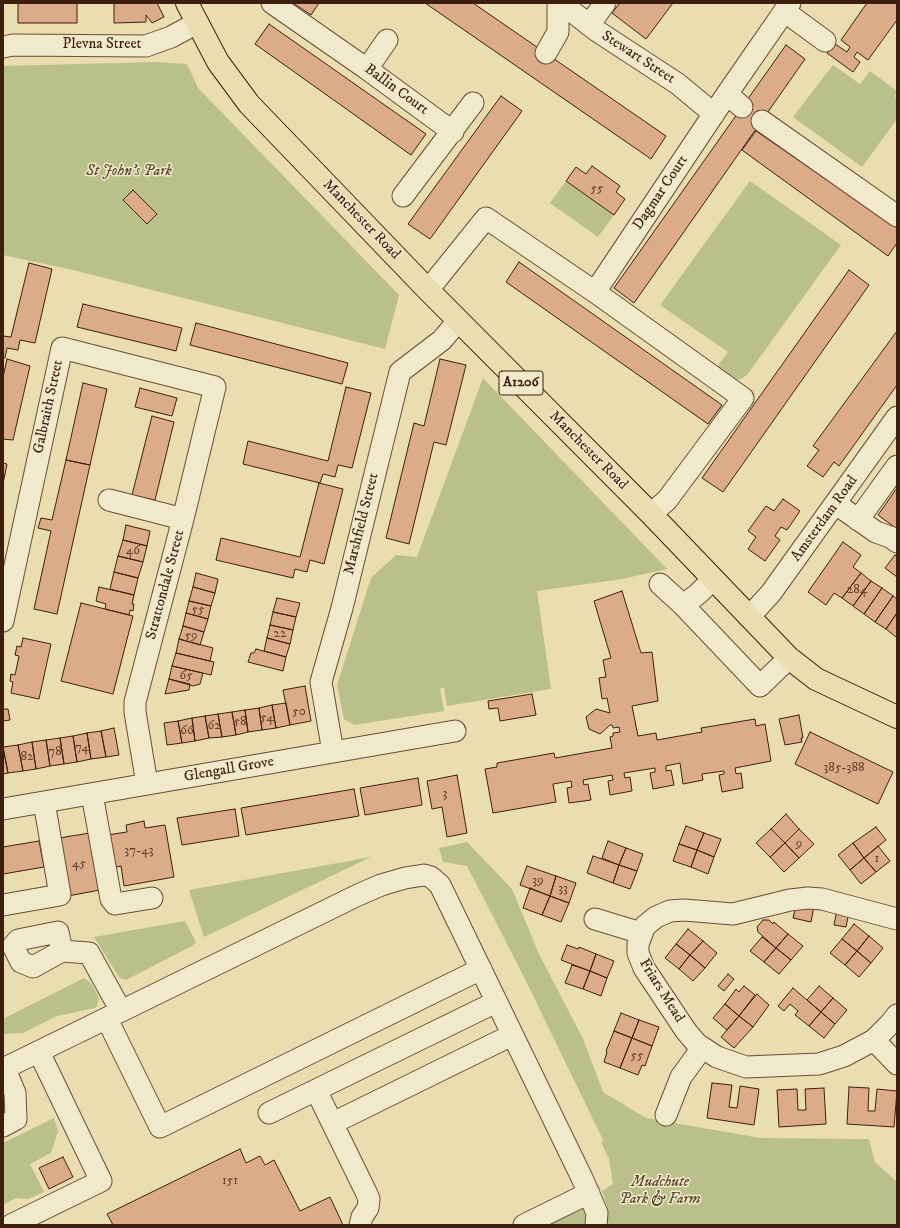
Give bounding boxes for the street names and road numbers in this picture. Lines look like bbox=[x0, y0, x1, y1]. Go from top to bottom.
street label: Stewart Street bbox=[598, 28, 678, 88]
street label: Plevna Street bbox=[63, 36, 141, 54]
street label: Ballin Court bbox=[360, 61, 432, 119]
street label: Dagmar Court bbox=[629, 152, 693, 234]
street label: Manchester Road bbox=[318, 176, 404, 264]
street label: Galbraith Street bbox=[30, 358, 68, 456]
road number: A1206 bbox=[499, 371, 543, 395]
street label: Manchester Road bbox=[545, 408, 631, 494]
street label: Marshfield Street bbox=[341, 471, 383, 577]
street label: Amsterdam Road bbox=[788, 473, 862, 565]
street label: Strattondale Street bbox=[143, 528, 189, 642]
street label: Glengall Grove bbox=[183, 753, 275, 787]
street label: Friars Mead bbox=[634, 956, 688, 1026]

